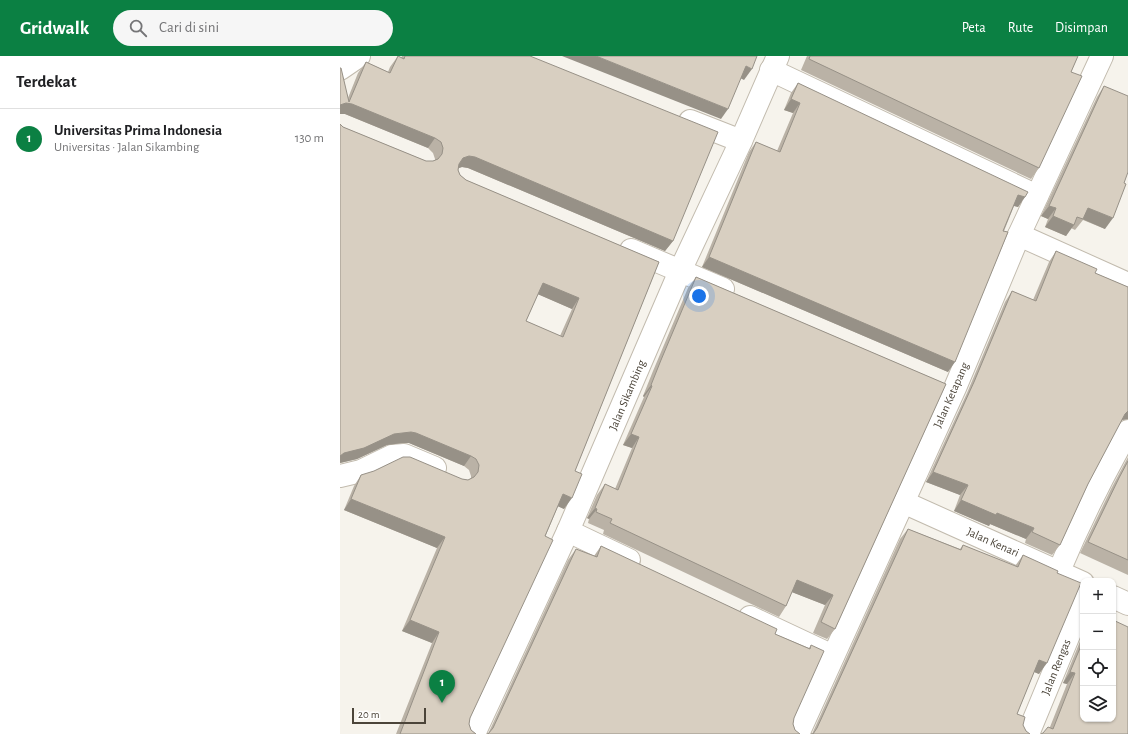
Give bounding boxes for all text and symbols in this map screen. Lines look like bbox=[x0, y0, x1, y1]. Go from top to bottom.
search box bbox=[113, 10, 393, 46]
icon: search bbox=[127, 17, 149, 39]
text: Gridwalk bbox=[20, 19, 89, 38]
text: Cari di sini bbox=[159, 20, 219, 35]
text: Peta bbox=[962, 21, 986, 35]
text: Rute bbox=[1008, 21, 1033, 35]
text: Disimpan bbox=[1055, 21, 1108, 35]
text: Terdekat bbox=[16, 73, 76, 90]
text: Universitas Prima Indonesia bbox=[54, 123, 222, 138]
text: 1 bbox=[27, 132, 31, 145]
text: 130 m bbox=[295, 132, 324, 145]
text: Universitas · Jalan Sikambing bbox=[54, 141, 199, 154]
your location bbox=[689, 286, 709, 306]
street label: Jalan Sikambing bbox=[607, 358, 647, 432]
street label: Jalan Ketapang bbox=[931, 360, 971, 430]
street label: Jalan Kenari bbox=[965, 525, 1021, 559]
map controls bbox=[1080, 578, 1116, 722]
button: + bbox=[1080, 578, 1116, 614]
button: − bbox=[1080, 614, 1116, 650]
street label: Jalan Rengas bbox=[1039, 637, 1073, 697]
button: locate bbox=[1080, 650, 1116, 686]
pin: 1 bbox=[429, 670, 455, 703]
button: layers bbox=[1080, 686, 1116, 722]
scale bar bbox=[352, 706, 426, 725]
text: 20 m bbox=[358, 709, 379, 720]

